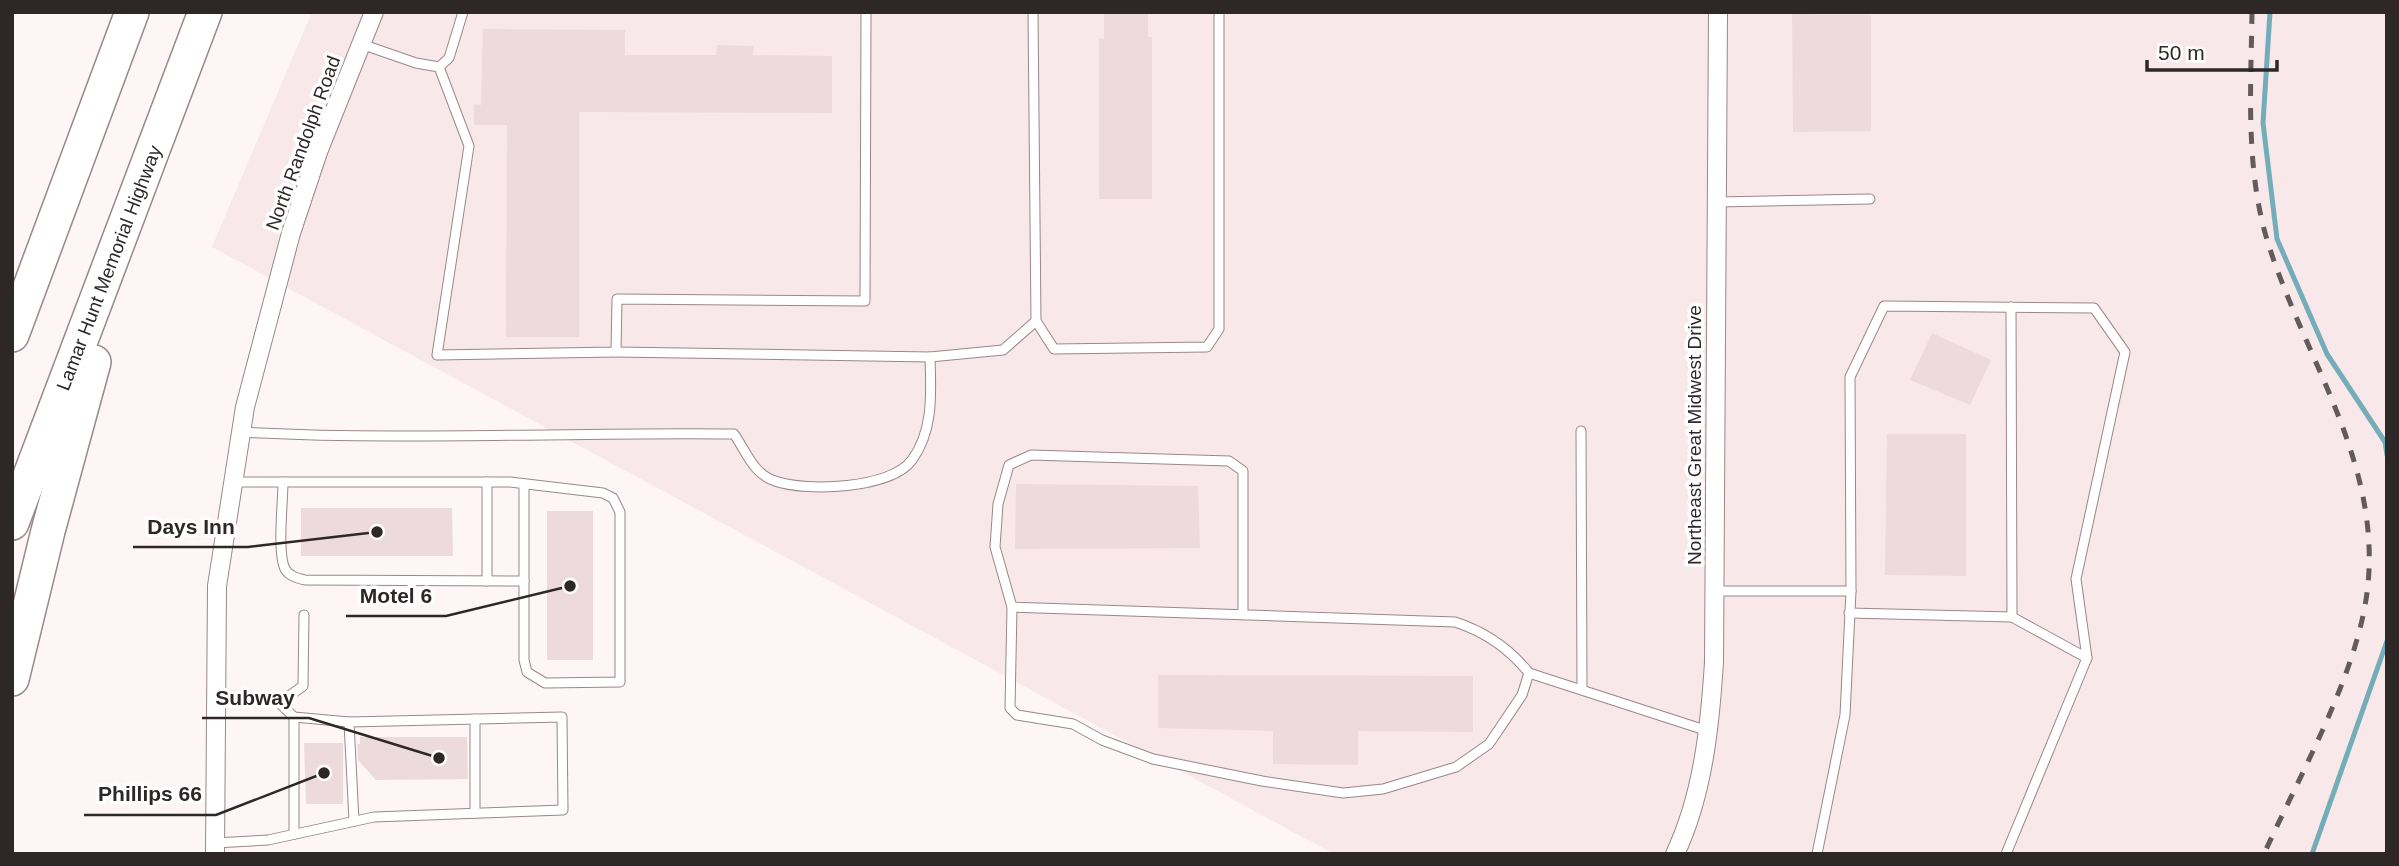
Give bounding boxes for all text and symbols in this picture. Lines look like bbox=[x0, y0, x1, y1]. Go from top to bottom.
scale bar bbox=[2147, 28, 2276, 72]
text: 50 m bbox=[2158, 41, 2205, 64]
street label: North Randolph Road bbox=[262, 53, 344, 233]
street label: Lamar Hunt Memorial Highway bbox=[52, 142, 166, 394]
street label: Northeast Great Midwest Drive bbox=[1684, 305, 1705, 565]
callout: Days Inn bbox=[133, 505, 248, 547]
text: Days Inn bbox=[147, 515, 235, 538]
callout: Motel 6 bbox=[346, 574, 446, 616]
text: Motel 6 bbox=[360, 584, 432, 607]
callout: Subway bbox=[202, 676, 309, 718]
text: Subway bbox=[215, 686, 295, 709]
callout: Phillips 66 bbox=[84, 773, 216, 815]
text: Phillips 66 bbox=[98, 782, 202, 805]

